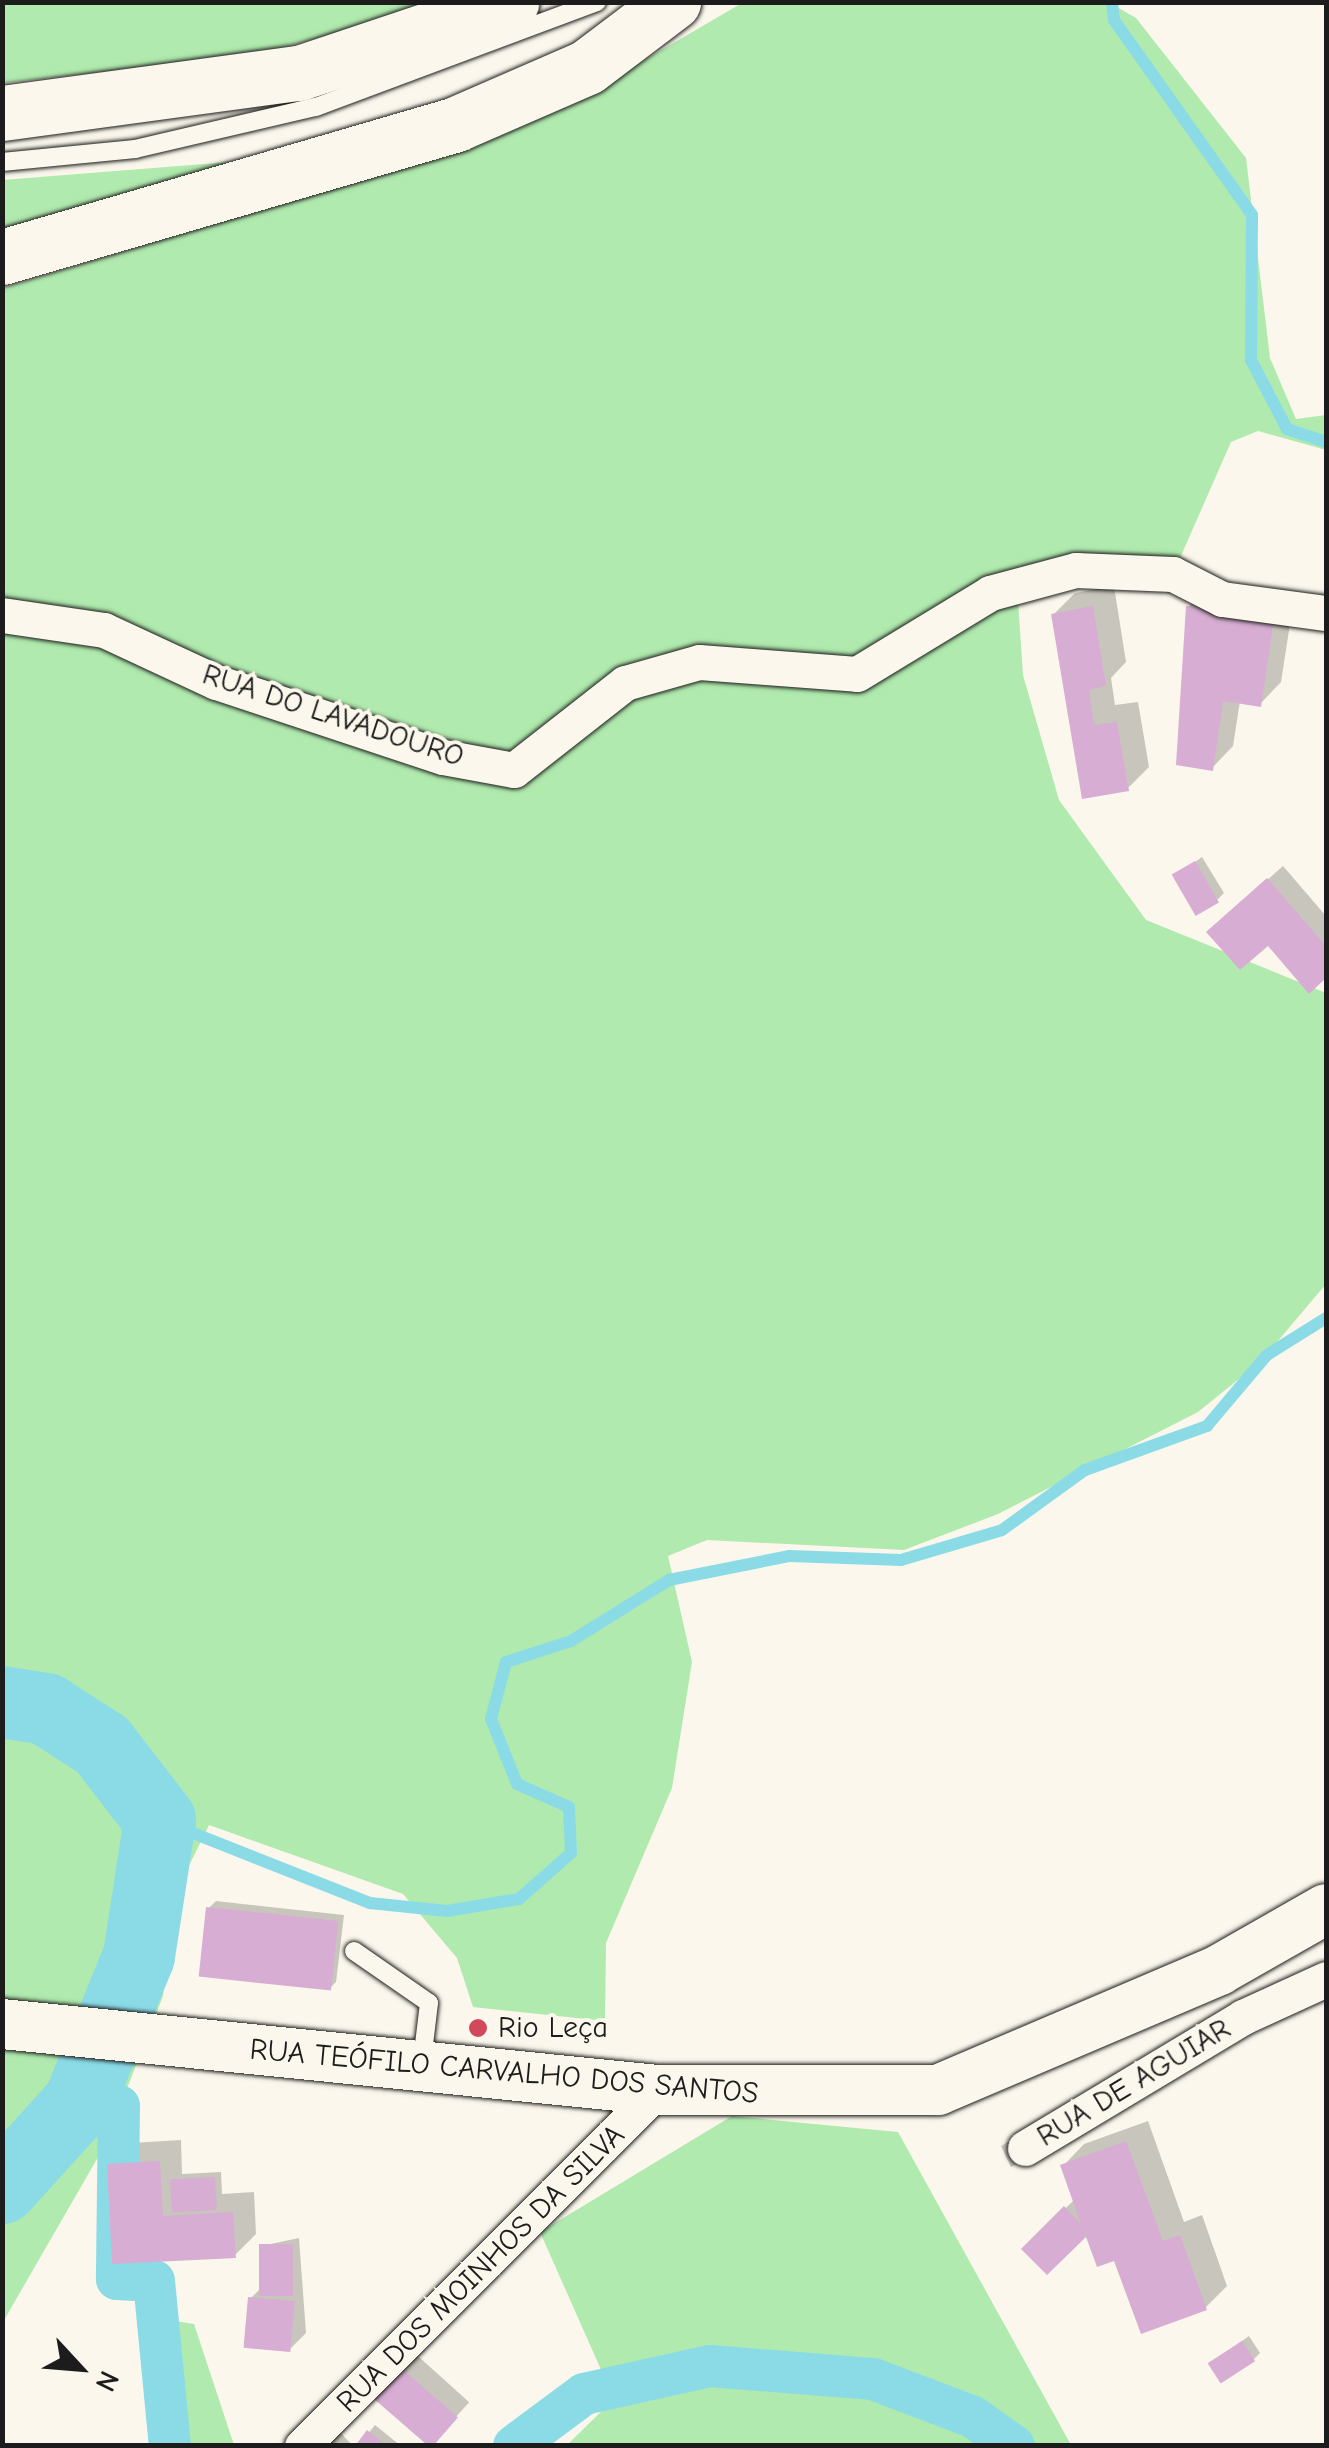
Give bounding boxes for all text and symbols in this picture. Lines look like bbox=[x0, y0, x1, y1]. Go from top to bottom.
street label: RUA DO LAVADOURO bbox=[198, 657, 468, 775]
place label: Rio Leça bbox=[498, 2010, 608, 2046]
street label: RUA DE AGUIAR bbox=[1031, 2011, 1237, 2155]
marker: Rio Leça bbox=[467, 2017, 489, 2039]
street label: RUA TEÓFILO CARVALHO DOS SANTOS bbox=[248, 2032, 760, 2112]
street label: RUA DOS MOINHOS DA SILVA bbox=[330, 2118, 632, 2420]
north arrow bbox=[30, 2318, 130, 2418]
text: N bbox=[89, 2366, 125, 2396]

